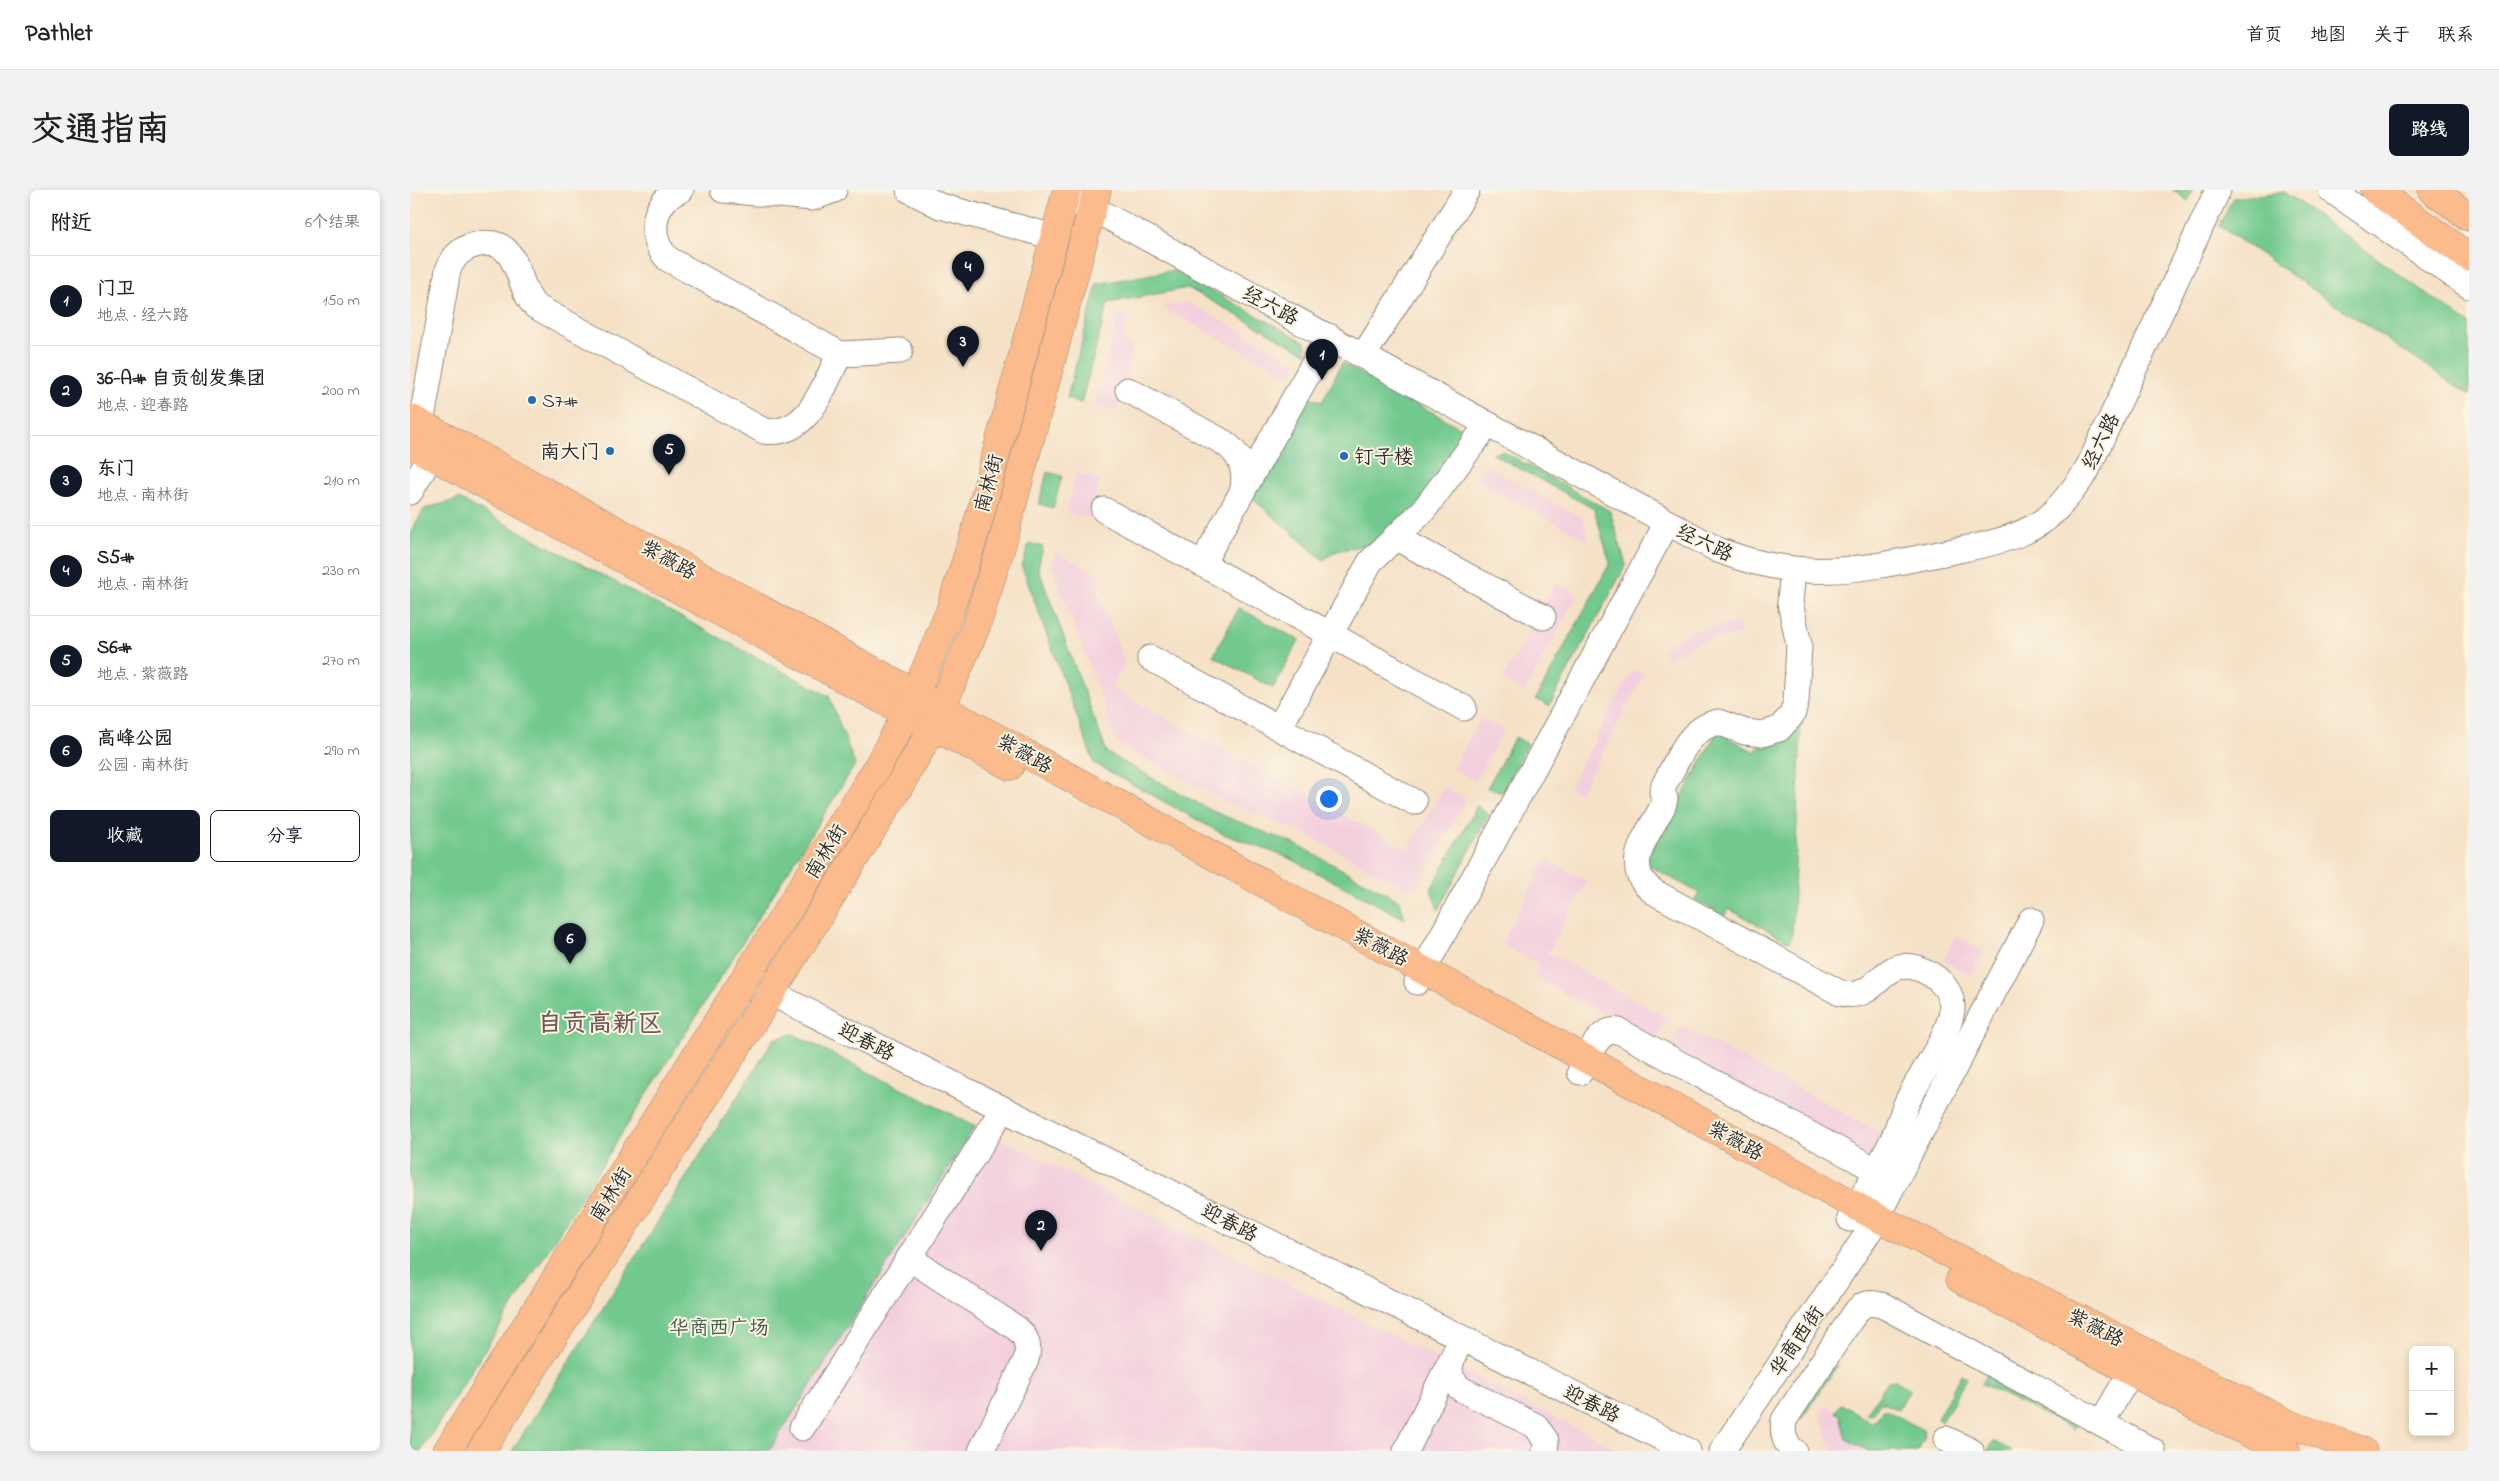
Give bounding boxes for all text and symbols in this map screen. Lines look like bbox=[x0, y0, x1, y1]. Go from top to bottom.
text: Pathlet bbox=[25, 17, 93, 52]
text: 首页 bbox=[2246, 23, 2282, 49]
text: 地图 bbox=[2310, 23, 2346, 49]
text: 关于 bbox=[2374, 23, 2410, 49]
text: 联系 bbox=[2438, 23, 2474, 49]
button: 路线 bbox=[2389, 104, 2469, 156]
text: 交通指南 bbox=[30, 106, 170, 157]
text: 附近 bbox=[50, 209, 92, 239]
text: 6个结果 bbox=[305, 211, 360, 235]
pin: 4 bbox=[952, 251, 984, 292]
text: 门卫 bbox=[97, 276, 135, 303]
street label: 经六路 bbox=[1237, 280, 1304, 335]
text: 1 bbox=[63, 289, 69, 313]
text: 150 m bbox=[322, 289, 360, 313]
text: 地点 · 经六路 bbox=[97, 304, 188, 328]
pin: 3 bbox=[947, 326, 979, 367]
pin: 1 bbox=[1306, 339, 1338, 380]
text: 36-A# 自贡创发集团 bbox=[97, 366, 265, 393]
text: 2 bbox=[62, 379, 70, 403]
text: 200 m bbox=[322, 379, 360, 403]
place label: S7# bbox=[542, 388, 578, 417]
text: 地点 · 迎春路 bbox=[97, 394, 188, 418]
marker: S7# bbox=[526, 394, 538, 406]
street label: 经六路 bbox=[2076, 408, 2129, 475]
pin: 5 bbox=[653, 434, 685, 475]
place label: 南大门 bbox=[540, 439, 600, 468]
place label: 钉子楼 bbox=[1354, 444, 1414, 473]
marker: 南大门 bbox=[604, 445, 616, 457]
marker: 钉子楼 bbox=[1338, 450, 1350, 462]
street label: 南林街 bbox=[969, 451, 1012, 516]
text: 东门 bbox=[97, 456, 135, 483]
text: 3 bbox=[63, 469, 69, 493]
text: 210 m bbox=[324, 469, 360, 493]
text: 地点 · 南林街 bbox=[97, 484, 188, 508]
street label: 经六路 bbox=[1671, 518, 1738, 571]
street label: 紫薇路 bbox=[635, 534, 702, 589]
text: S5# bbox=[97, 545, 135, 572]
text: 4 bbox=[63, 559, 69, 583]
text: 230 m bbox=[322, 559, 360, 583]
text: 地点 · 南林街 bbox=[97, 573, 188, 597]
text: S6# bbox=[97, 635, 132, 662]
text: 5 bbox=[61, 649, 71, 673]
text: 270 m bbox=[322, 649, 360, 673]
text: 地点 · 紫薇路 bbox=[97, 663, 188, 687]
text: 高峰公园 bbox=[97, 726, 173, 753]
street label: 紫薇路 bbox=[991, 728, 1058, 783]
text: 6 bbox=[62, 739, 70, 763]
text: 290 m bbox=[324, 739, 360, 763]
text: 公园 · 南林街 bbox=[97, 754, 188, 778]
your location bbox=[1316, 786, 1342, 812]
button: 收藏 bbox=[50, 810, 200, 862]
button: 分享 bbox=[210, 810, 360, 862]
street label: 南林街 bbox=[799, 819, 855, 885]
street label: 紫薇路 bbox=[1347, 921, 1414, 976]
pin: 6 bbox=[554, 923, 586, 964]
district label: 自贡高新区 bbox=[537, 1007, 663, 1043]
street label: 迎春路 bbox=[833, 1017, 900, 1070]
street label: 紫薇路 bbox=[1702, 1115, 1769, 1170]
street label: 南林街 bbox=[584, 1162, 640, 1228]
street label: 迎春路 bbox=[1196, 1198, 1263, 1251]
pin: 2 bbox=[1025, 1210, 1057, 1251]
street label: 华商西街 bbox=[1764, 1301, 1832, 1384]
street label: 紫薇路 bbox=[2062, 1303, 2129, 1356]
park label: 华商西广场 bbox=[669, 1315, 769, 1344]
map controls bbox=[2409, 1346, 2454, 1436]
button: + bbox=[2409, 1346, 2454, 1391]
street label: 迎春路 bbox=[1558, 1379, 1625, 1432]
button: − bbox=[2409, 1391, 2454, 1436]

